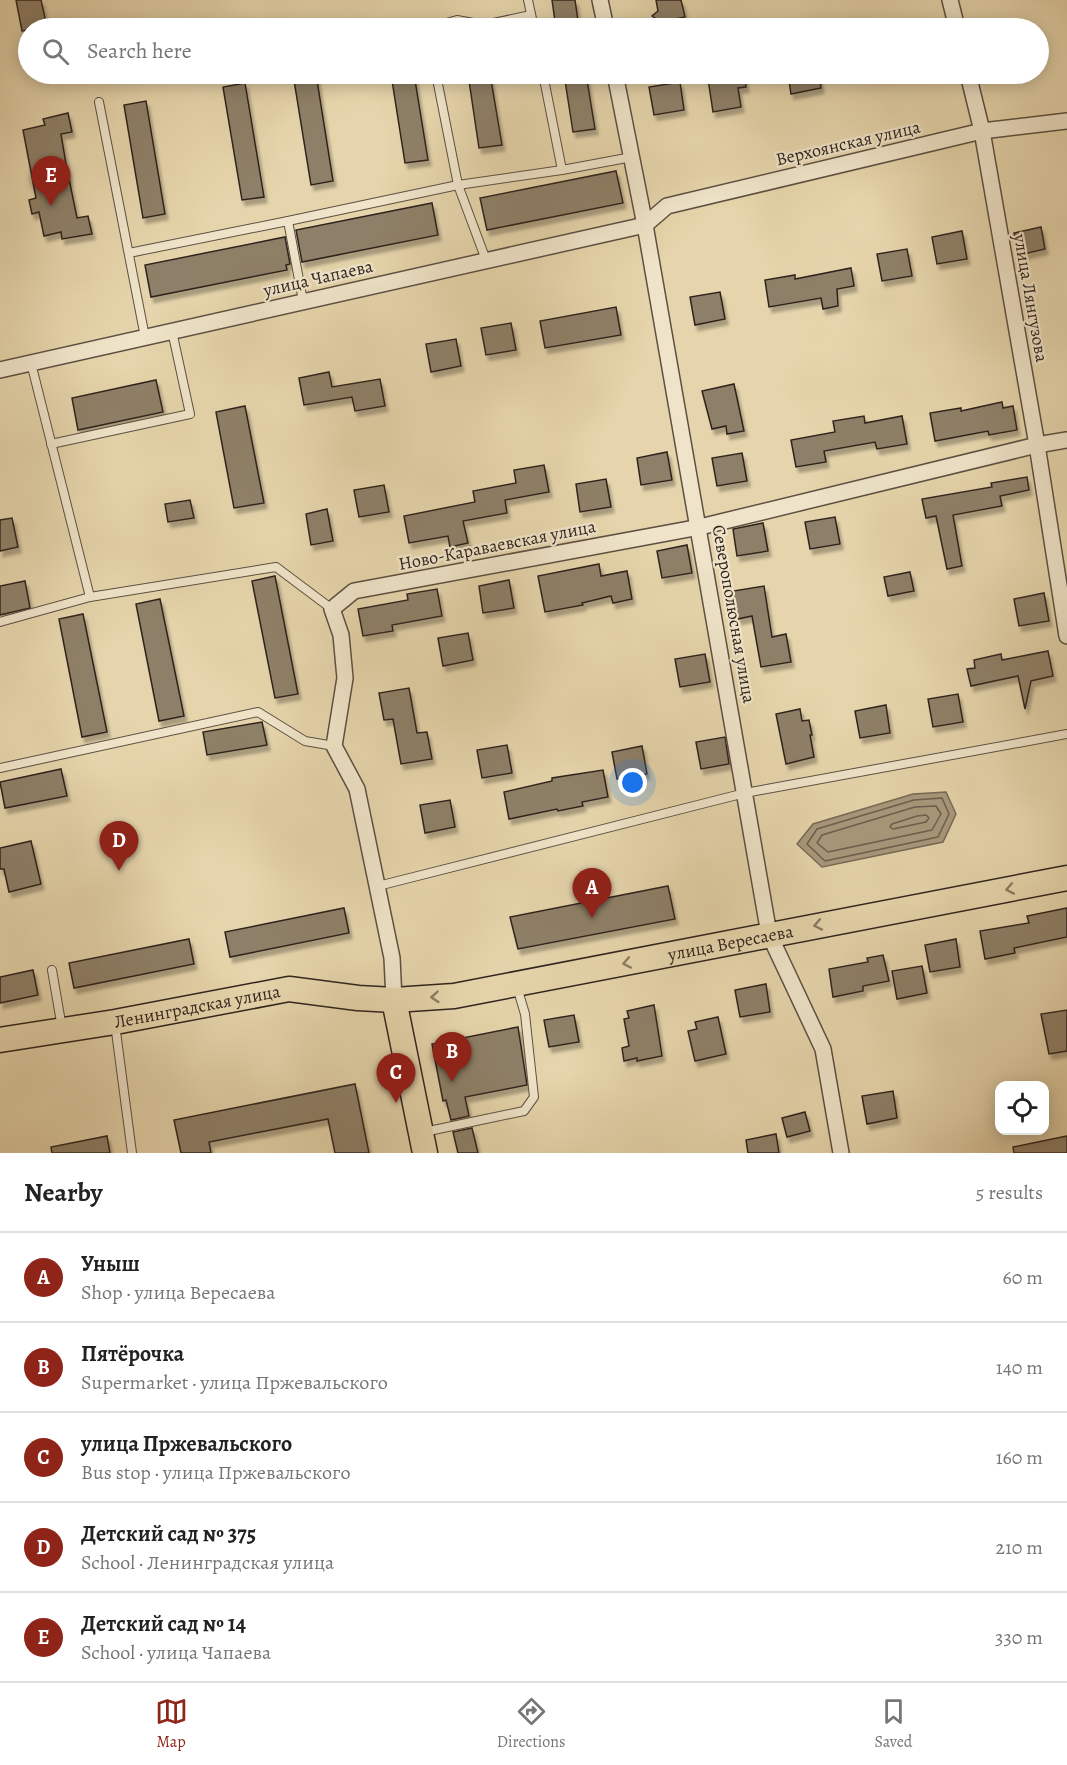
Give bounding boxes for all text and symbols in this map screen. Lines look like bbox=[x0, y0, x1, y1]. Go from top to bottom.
search box bbox=[18, 18, 1049, 84]
icon: search bbox=[39, 35, 72, 68]
text: Search here bbox=[87, 36, 192, 66]
street label: Верхоянская улица bbox=[773, 115, 923, 171]
pin: E bbox=[32, 156, 70, 206]
street label: улица Лянгузова bbox=[1008, 231, 1054, 365]
street label: улица Чапаева bbox=[260, 254, 376, 302]
street label: Ново-Караваевская улица bbox=[396, 514, 598, 576]
street label: Северополюсная улица bbox=[706, 523, 762, 706]
your location bbox=[618, 768, 647, 797]
pin: D bbox=[100, 822, 138, 871]
pin: A bbox=[572, 868, 612, 918]
one-way arrow bbox=[1005, 882, 1015, 895]
one-way arrow bbox=[813, 918, 823, 931]
street label: улица Вересаева bbox=[665, 919, 796, 967]
one-way arrow bbox=[622, 956, 632, 969]
street label: Ленинградская улица bbox=[112, 979, 283, 1034]
one-way arrow bbox=[430, 991, 439, 1004]
pin: B bbox=[432, 1032, 472, 1082]
pin: C bbox=[376, 1054, 416, 1103]
map controls bbox=[995, 1081, 1049, 1135]
button: locate bbox=[995, 1081, 1049, 1135]
text: Nearby bbox=[24, 1175, 103, 1210]
text: 5 results bbox=[976, 1179, 1043, 1206]
text: Уныш bbox=[81, 1249, 140, 1279]
text: A bbox=[37, 1264, 50, 1291]
text: 60 m bbox=[1003, 1264, 1043, 1291]
text: Shop · улица Вересаева bbox=[81, 1279, 276, 1306]
text: Пятёрочка bbox=[81, 1339, 184, 1369]
text: B bbox=[37, 1354, 50, 1381]
text: 140 m bbox=[996, 1354, 1043, 1381]
text: Supermarket · улица Пржевальского bbox=[81, 1369, 388, 1396]
text: улица Пржевальского bbox=[81, 1429, 292, 1459]
text: C bbox=[37, 1444, 50, 1471]
text: 160 m bbox=[996, 1444, 1043, 1471]
text: Bus stop · улица Пржевальского bbox=[81, 1459, 351, 1486]
text: Детский сад № 375 bbox=[81, 1519, 256, 1549]
text: D bbox=[37, 1534, 50, 1561]
text: 210 m bbox=[995, 1534, 1043, 1561]
text: School · Ленинградская улица bbox=[81, 1549, 334, 1576]
text: Детский сад № 14 bbox=[81, 1609, 246, 1639]
text: E bbox=[38, 1624, 49, 1651]
text: 330 m bbox=[995, 1624, 1043, 1651]
text: School · улица Чапаева bbox=[81, 1639, 271, 1666]
tab: Map bbox=[155, 1695, 188, 1753]
tab: Directions bbox=[497, 1695, 565, 1753]
tab: Saved bbox=[874, 1695, 912, 1753]

